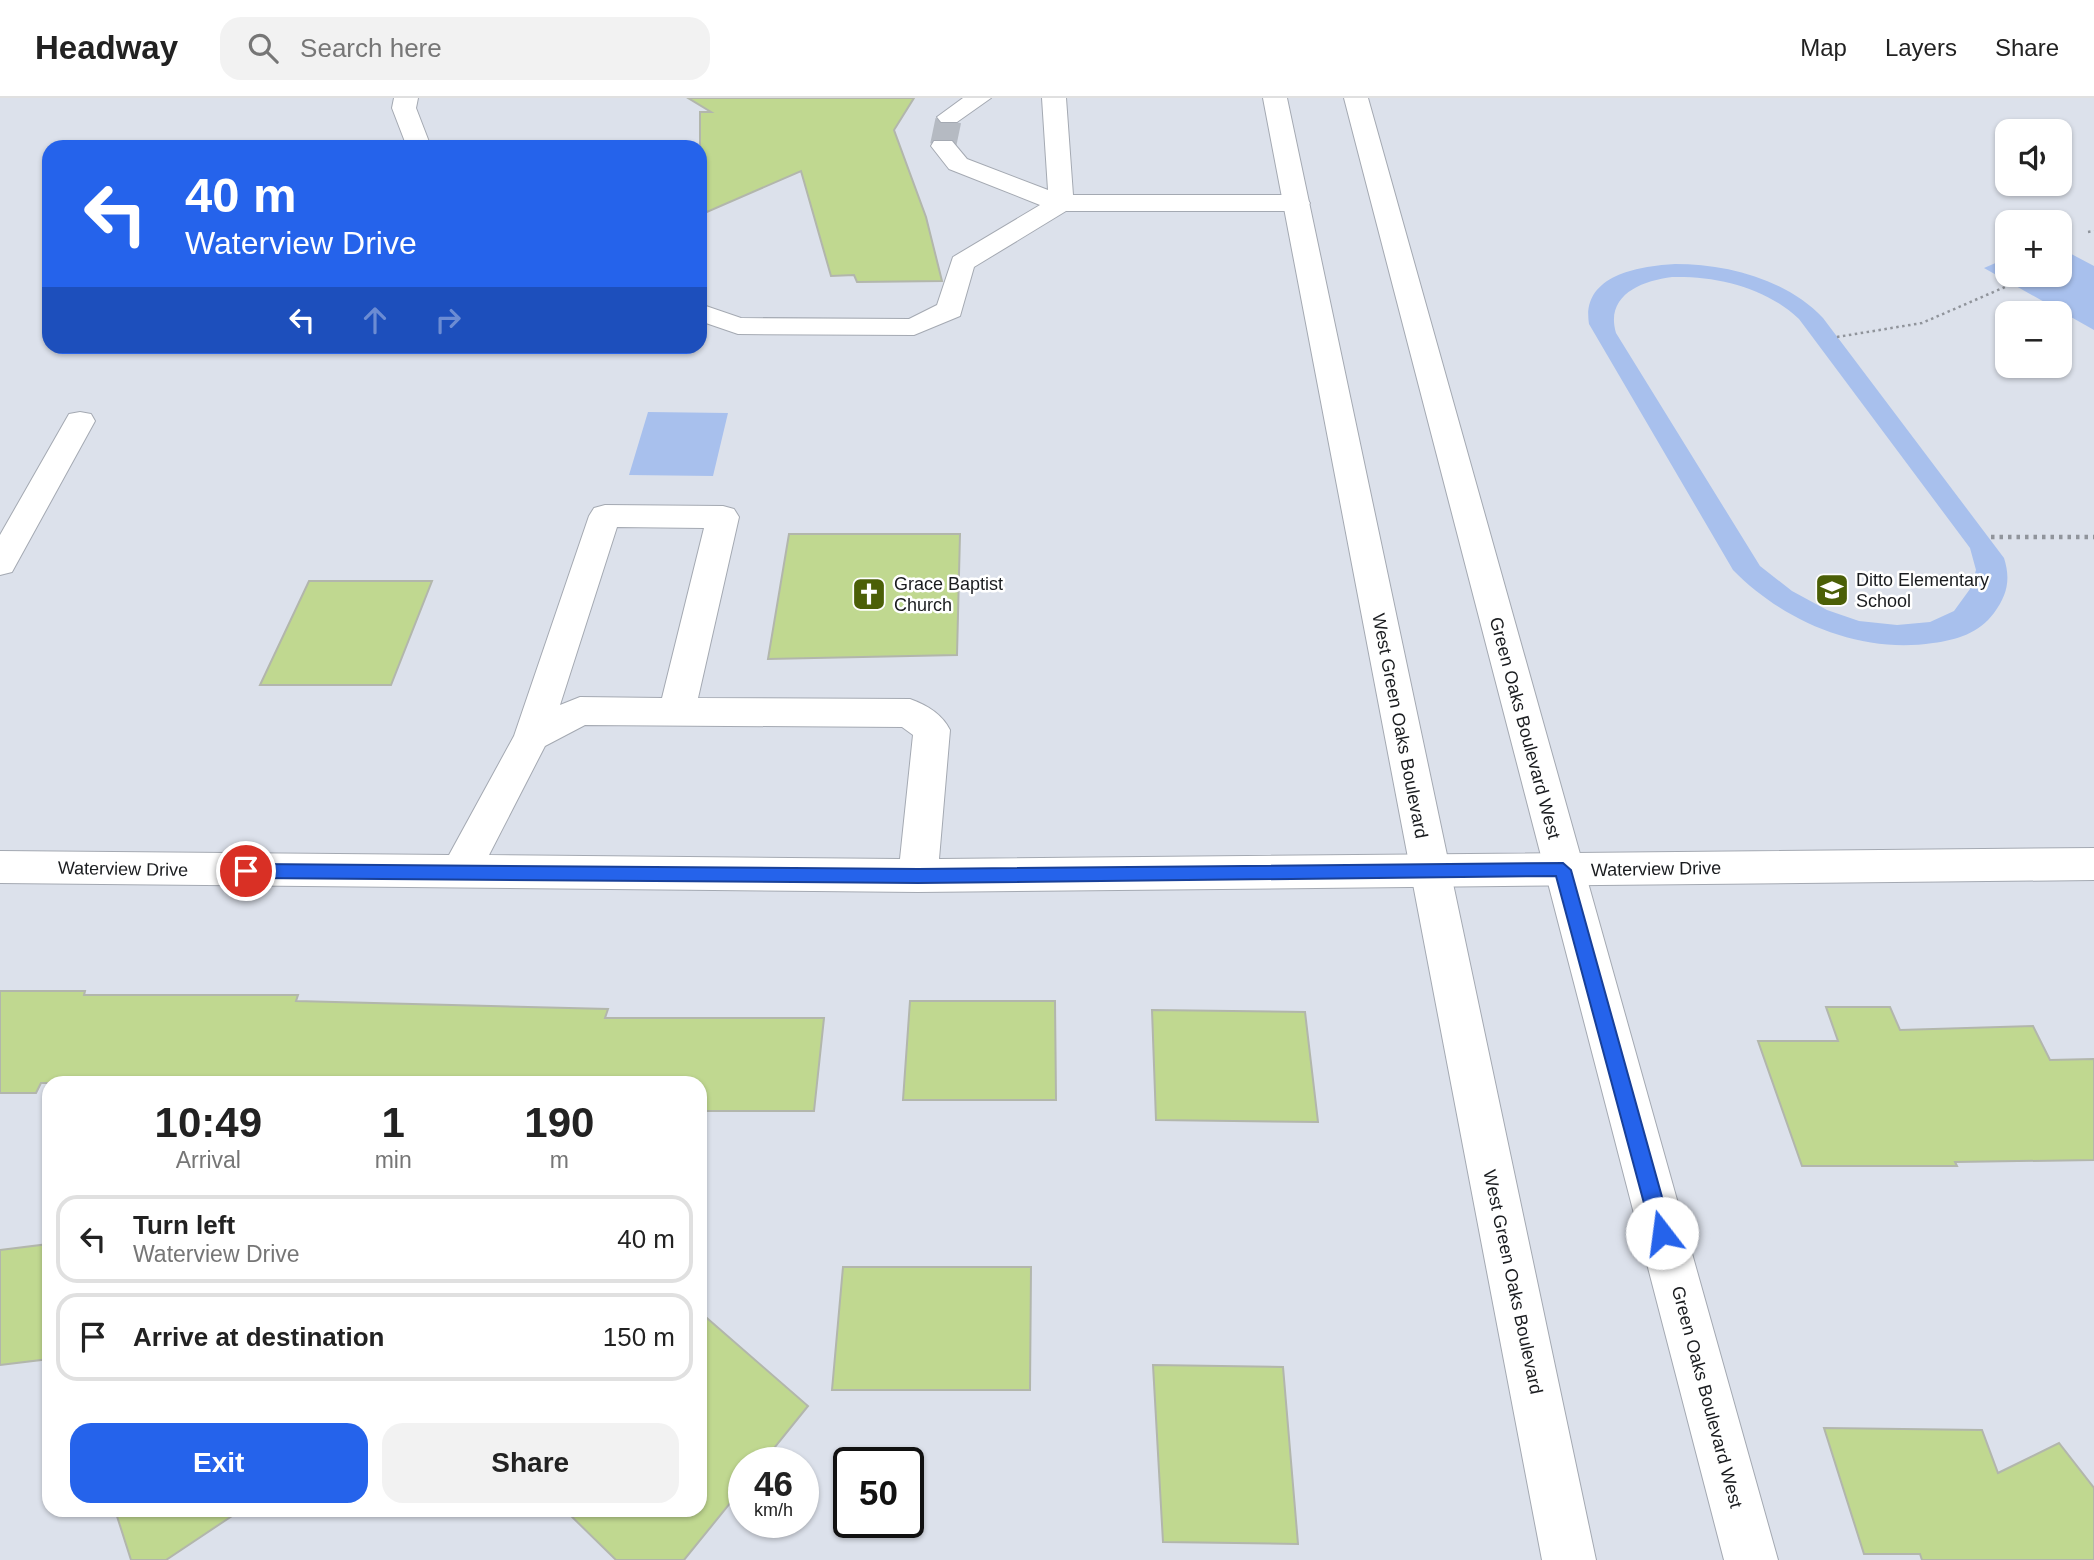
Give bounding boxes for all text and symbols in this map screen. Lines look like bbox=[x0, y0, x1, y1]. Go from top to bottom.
search box bbox=[220, 17, 710, 80]
text: Headway bbox=[35, 29, 178, 66]
icon: search bbox=[244, 29, 282, 67]
text: Search here bbox=[300, 33, 442, 63]
text: Map bbox=[1800, 34, 1847, 61]
text: Layers bbox=[1885, 34, 1957, 61]
text: Share bbox=[1995, 34, 2059, 61]
map controls bbox=[1995, 119, 2072, 378]
button: sound bbox=[1995, 119, 2072, 196]
icon: left bbox=[70, 168, 161, 259]
text: 40 m bbox=[185, 168, 297, 222]
button: + bbox=[1995, 210, 2072, 287]
text: Waterview Drive bbox=[185, 225, 417, 261]
icon: left bbox=[283, 301, 321, 339]
icon: ahead bbox=[356, 301, 394, 339]
icon: right bbox=[429, 301, 467, 339]
button: − bbox=[1995, 301, 2072, 378]
place label: Ditto Elementary School bbox=[1856, 570, 1989, 611]
school or university icon: Ditto Elementary School bbox=[1813, 571, 1851, 609]
place label: Grace Baptist Church bbox=[894, 574, 1003, 615]
church icon: Grace Baptist Church bbox=[850, 575, 888, 613]
street label: West Green Oaks Boulevard bbox=[1368, 612, 1432, 840]
street label: Green Oaks Boulevard West bbox=[1486, 615, 1564, 841]
pin bbox=[216, 841, 276, 901]
icon: arrive bbox=[227, 852, 265, 890]
street label: Waterview Drive bbox=[58, 858, 188, 880]
street label: Waterview Drive bbox=[1591, 858, 1721, 880]
text: 10:49 bbox=[155, 1099, 262, 1146]
text: 1 bbox=[381, 1099, 405, 1146]
text: 190 bbox=[524, 1099, 594, 1146]
text: Arrival bbox=[176, 1147, 241, 1173]
text: min bbox=[375, 1147, 412, 1173]
text: m bbox=[550, 1147, 569, 1173]
street label: West Green Oaks Boulevard bbox=[1479, 1168, 1547, 1396]
position arrow bbox=[1625, 1196, 1699, 1270]
text: Turn left bbox=[133, 1210, 235, 1240]
icon: left bbox=[74, 1220, 112, 1258]
text: 40 m bbox=[617, 1224, 675, 1254]
text: Waterview Drive bbox=[133, 1241, 300, 1267]
street label: Green Oaks Boulevard West bbox=[1668, 1284, 1746, 1510]
icon: arrive bbox=[74, 1318, 112, 1356]
text: Arrive at destination bbox=[133, 1322, 384, 1352]
text: 150 m bbox=[603, 1322, 675, 1352]
button: Exit bbox=[70, 1423, 368, 1503]
button: Share bbox=[382, 1423, 679, 1503]
speed limit sign: 50 bbox=[833, 1447, 924, 1538]
text: 46 bbox=[754, 1464, 793, 1503]
text: km/h bbox=[754, 1500, 793, 1520]

